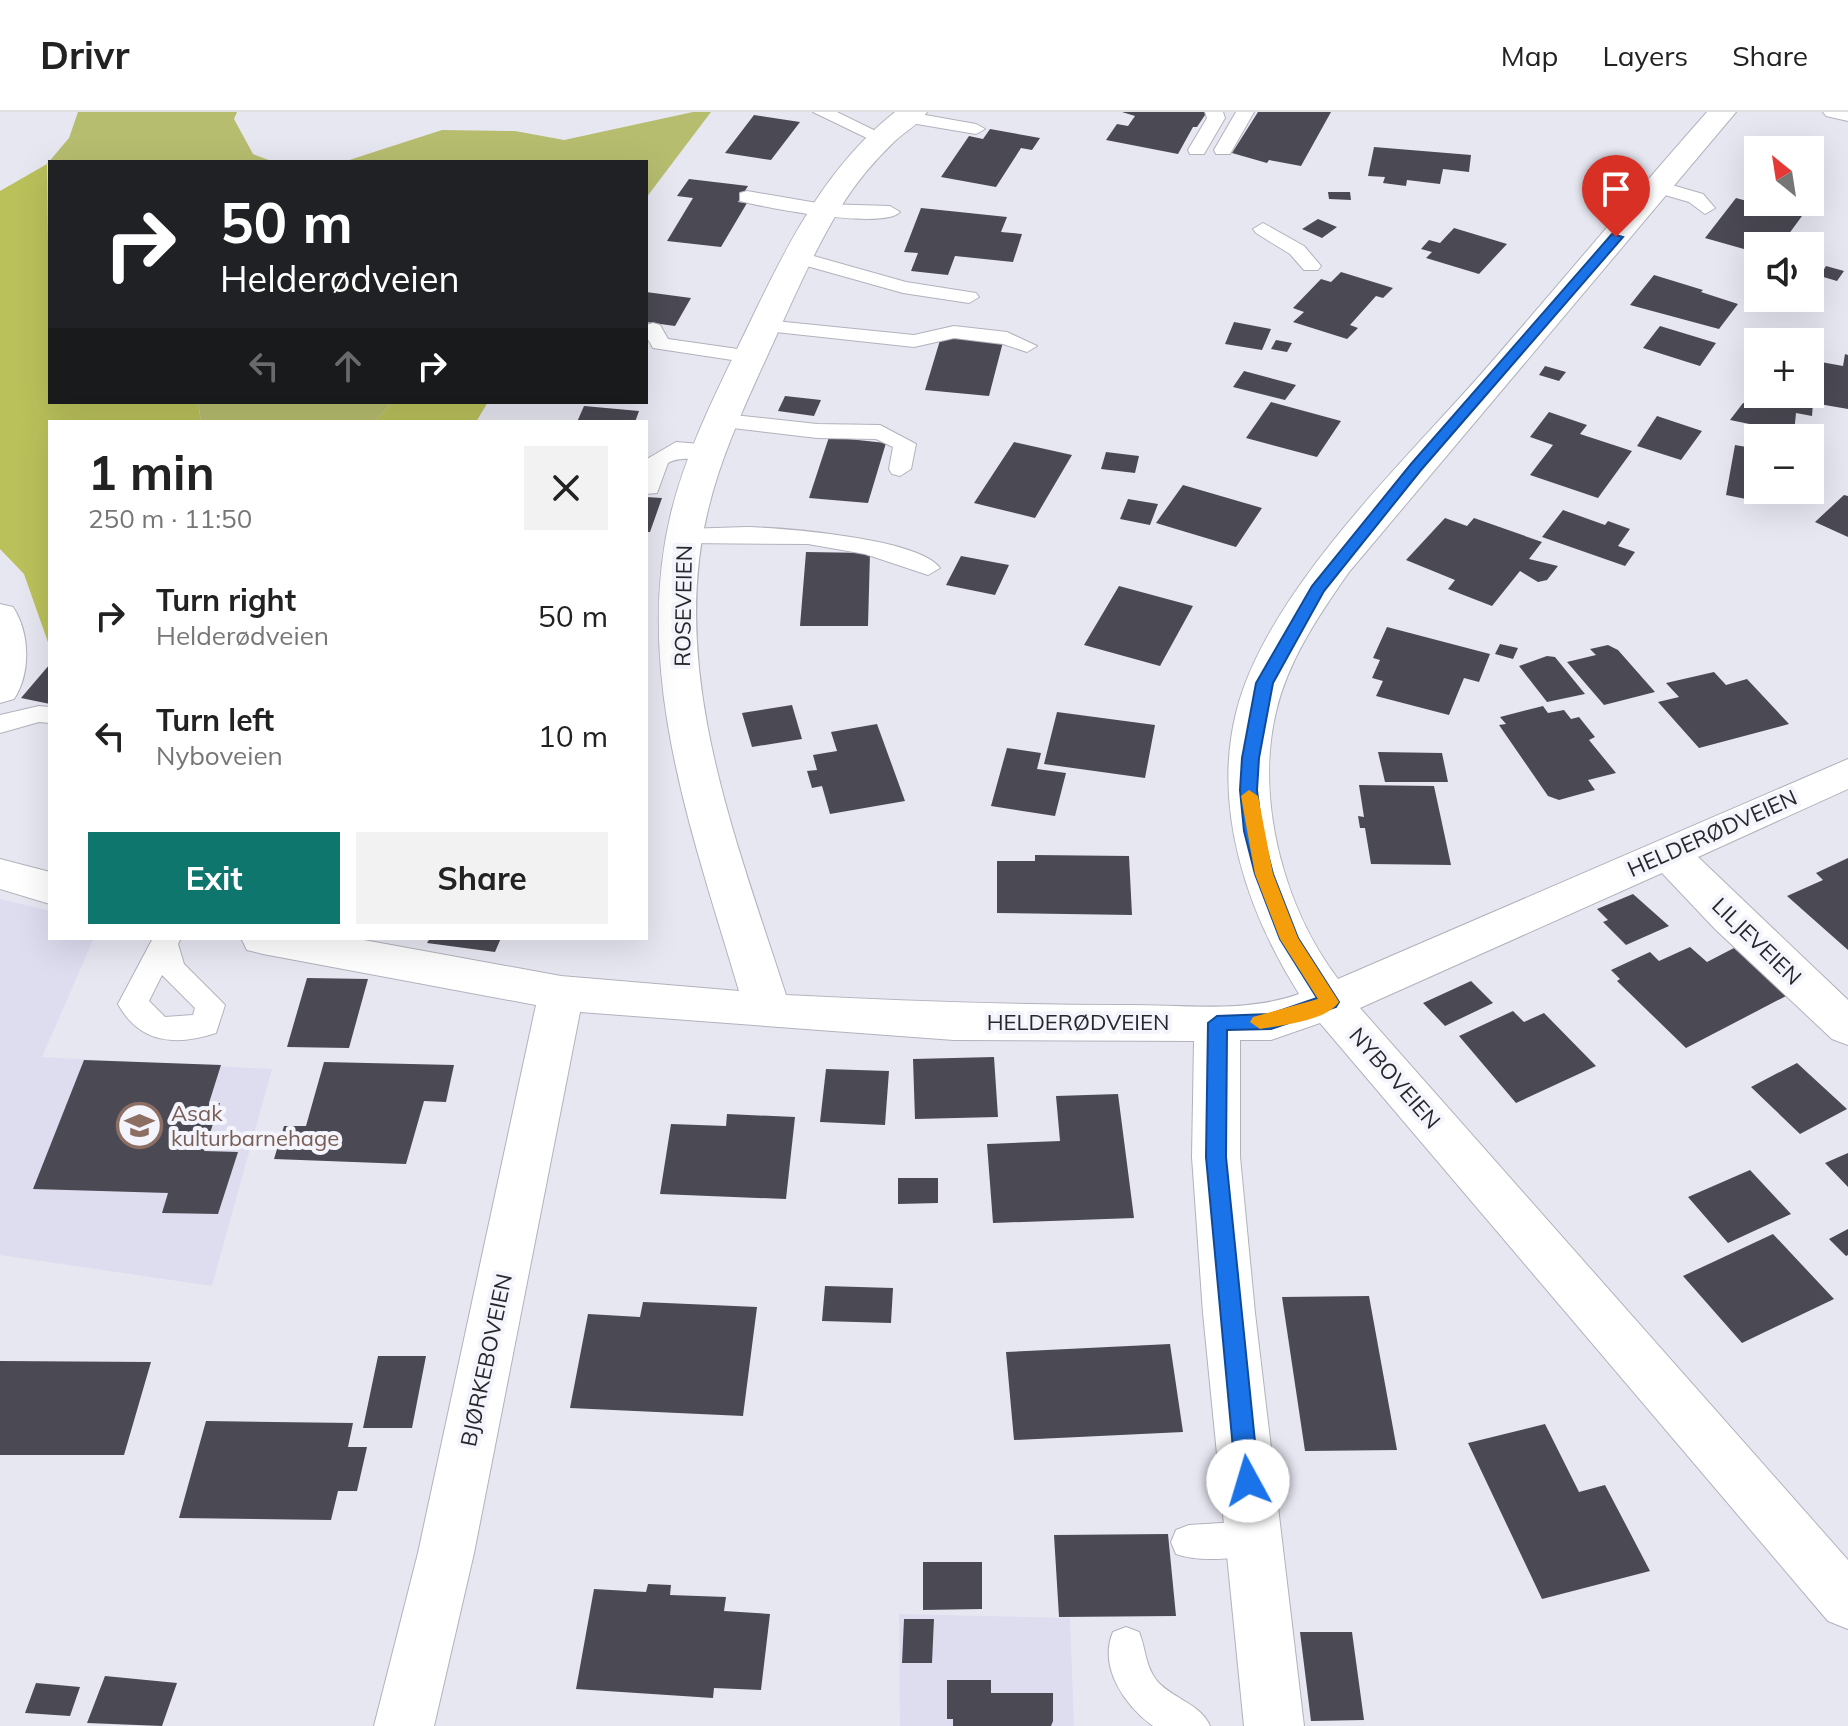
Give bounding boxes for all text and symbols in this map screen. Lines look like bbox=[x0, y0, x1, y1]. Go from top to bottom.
text: Drivr bbox=[40, 31, 129, 79]
text: Map bbox=[1501, 38, 1558, 73]
text: Layers bbox=[1602, 38, 1688, 73]
text: Share bbox=[1732, 38, 1808, 73]
north arrow bbox=[1744, 136, 1824, 216]
map controls bbox=[1744, 136, 1824, 504]
pin bbox=[1582, 155, 1650, 237]
icon: arrive bbox=[1594, 167, 1638, 211]
text: 50 m bbox=[220, 187, 353, 257]
icon: right bbox=[88, 192, 192, 296]
button: sound bbox=[1744, 232, 1824, 312]
text: Helderødveien bbox=[220, 256, 460, 301]
button: + bbox=[1744, 328, 1824, 408]
icon: left bbox=[242, 344, 286, 388]
icon: ahead bbox=[326, 344, 370, 388]
icon: right bbox=[410, 344, 454, 388]
button: − bbox=[1744, 424, 1824, 504]
text: 1 min bbox=[88, 442, 215, 502]
button: close bbox=[524, 446, 608, 530]
text: 250 m · 11:50 bbox=[88, 502, 252, 535]
street label: ROSEVEIEN bbox=[668, 545, 698, 667]
text: Turn right bbox=[156, 581, 296, 619]
icon: right bbox=[88, 594, 132, 638]
text: 50 m bbox=[538, 597, 608, 635]
text: Helderødveien bbox=[156, 619, 329, 652]
text: Turn left bbox=[156, 701, 274, 739]
icon: left bbox=[88, 714, 132, 758]
text: 10 m bbox=[538, 717, 608, 755]
text: Nyboveien bbox=[156, 739, 283, 772]
street label: HELDERØDVEIEN bbox=[1623, 783, 1801, 883]
button: Exit bbox=[88, 832, 340, 924]
button: Share bbox=[356, 832, 608, 924]
street label: LILJEVEIEN bbox=[1706, 891, 1808, 991]
street label: HELDERØDVEIEN bbox=[987, 1008, 1169, 1036]
street label: NYBOVEIEN bbox=[1343, 1022, 1447, 1134]
place label: Asak kulturbarnehage bbox=[171, 1099, 339, 1152]
school or university icon: Asak kulturbarnehage bbox=[116, 1102, 164, 1150]
street label: BJØRKEBOVEIEN bbox=[454, 1271, 518, 1449]
position arrow bbox=[1206, 1439, 1290, 1523]

